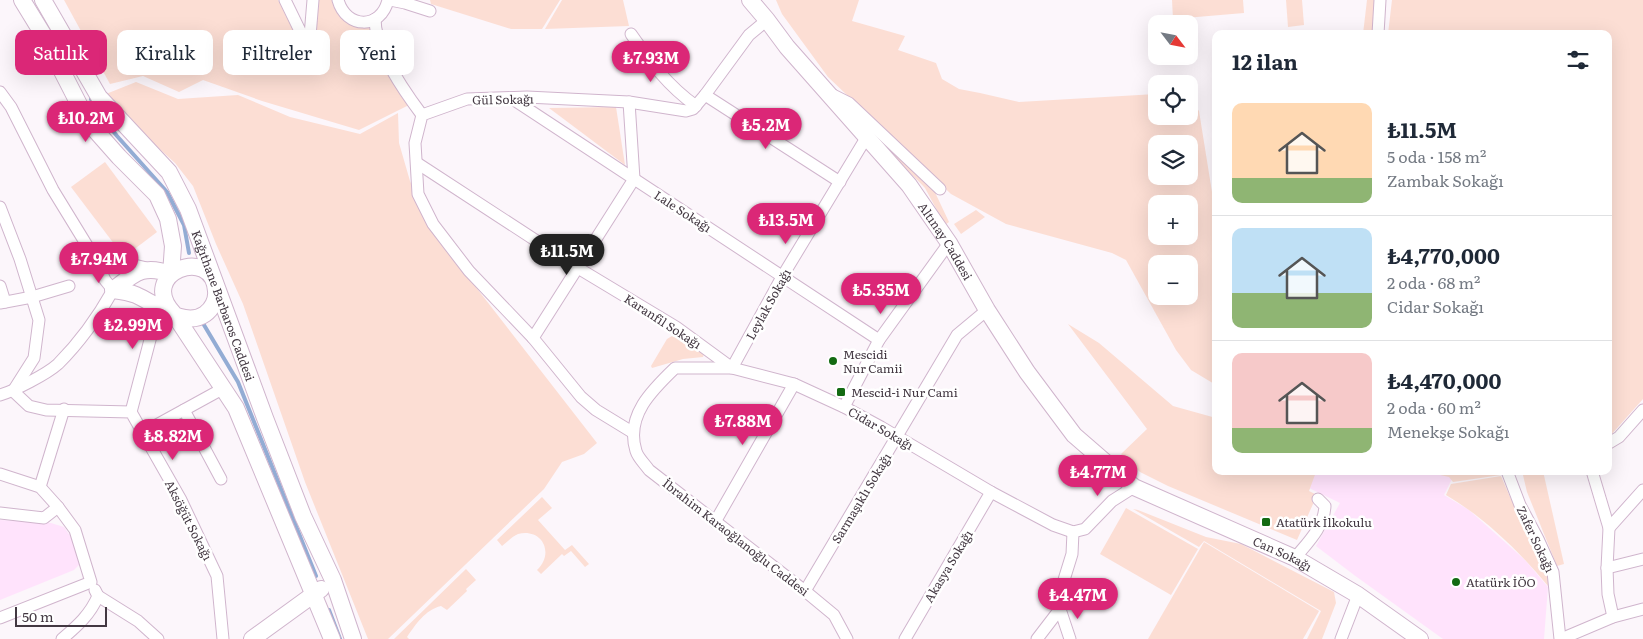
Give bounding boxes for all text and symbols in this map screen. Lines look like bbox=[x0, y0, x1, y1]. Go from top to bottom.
north arrow bbox=[1148, 15, 1198, 65]
map controls bbox=[1148, 15, 1198, 305]
chip: Satılık bbox=[15, 30, 107, 75]
chip: Kiralık bbox=[117, 30, 213, 75]
chip: Filtreler bbox=[223, 30, 330, 75]
chip: Yeni bbox=[340, 30, 414, 75]
pin: ₺7.93M bbox=[610, 41, 692, 83]
text: ₺7.93M bbox=[623, 45, 679, 69]
text: 12 ilan bbox=[1232, 45, 1298, 76]
icon: filters bbox=[1564, 46, 1592, 74]
button: locate bbox=[1148, 75, 1198, 125]
street label: Gül Sokağı bbox=[472, 89, 534, 109]
pin: ₺10.2M bbox=[45, 100, 127, 143]
text: ₺10.2M bbox=[58, 105, 114, 129]
pin: ₺5.2M bbox=[731, 108, 801, 150]
text: ₺5.2M bbox=[742, 112, 790, 136]
text: ₺11.5M bbox=[1387, 113, 1457, 144]
icon: home bbox=[1272, 123, 1332, 183]
button: layers bbox=[1148, 135, 1198, 185]
text: 5 oda · 158 m² bbox=[1387, 144, 1486, 168]
text: Zambak Sokağı bbox=[1387, 168, 1504, 192]
street label: Lale Sokağı bbox=[651, 186, 715, 236]
button: + bbox=[1148, 195, 1198, 245]
street label: Altınay Caddesi bbox=[914, 198, 977, 283]
pin: ₺13.5M bbox=[745, 202, 827, 245]
text: ₺13.5M bbox=[758, 207, 814, 231]
street label: Kağıthane Barbaros Caddesi bbox=[187, 227, 260, 384]
pin: ₺11.5M bbox=[526, 234, 608, 276]
text: ₺11.5M bbox=[540, 238, 594, 262]
text: ₺4,770,000 bbox=[1387, 239, 1500, 270]
pin: ₺7.94M bbox=[58, 242, 140, 284]
text: ₺7.94M bbox=[70, 246, 128, 270]
icon: home bbox=[1272, 248, 1332, 308]
button: − bbox=[1148, 255, 1198, 305]
street label: Leylak Sokağı bbox=[741, 265, 795, 343]
text: 2 oda · 68 m² bbox=[1387, 270, 1480, 294]
pin: ₺5.35M bbox=[840, 272, 922, 315]
text: ₺5.35M bbox=[852, 277, 910, 301]
street label: Karanfil Sokağı bbox=[621, 289, 705, 353]
text: Cidar Sokağı bbox=[1387, 294, 1484, 318]
pin: ₺2.99M bbox=[92, 308, 174, 350]
text: ₺2.99M bbox=[104, 312, 162, 336]
place label: Mescidi Nur Camii bbox=[843, 345, 902, 377]
marker: Mescidi Nur Camii bbox=[827, 355, 839, 367]
text: ₺4,470,000 bbox=[1387, 364, 1501, 395]
icon: home bbox=[1272, 373, 1332, 433]
place label: Mescid-i Nur Cami bbox=[851, 383, 958, 401]
marker: Mescid-i Nur Cami bbox=[835, 386, 847, 398]
text: 2 oda · 60 m² bbox=[1387, 395, 1481, 419]
street label: Cidar Sokağı bbox=[845, 402, 917, 454]
pin: ₺7.88M bbox=[702, 404, 784, 446]
text: ₺7.88M bbox=[714, 408, 772, 432]
pin: ₺8.82M bbox=[132, 418, 214, 461]
text: Menekşe Sokağı bbox=[1387, 419, 1509, 443]
text: ₺8.82M bbox=[144, 423, 202, 447]
street label: Sarmaşıklı Sokağı bbox=[827, 449, 895, 547]
pin: ₺4.77M bbox=[1057, 454, 1139, 497]
text: ₺4.77M bbox=[1069, 459, 1127, 483]
street label: İbrahim Karaoğlanoğlu Caddesi bbox=[659, 474, 813, 600]
street label: Aksöğüt Sokağı bbox=[161, 477, 217, 563]
street label: Zafer Sokağı bbox=[1513, 503, 1559, 575]
place label: Atatürk İlkokulu bbox=[1276, 513, 1372, 531]
marker: Atatürk İlkokulu bbox=[1260, 516, 1272, 528]
street label: Akasya Sokağı bbox=[919, 526, 977, 606]
street label: Can Sokağı bbox=[1250, 532, 1316, 575]
place label: Atatürk İÖO bbox=[1466, 573, 1536, 591]
marker: Atatürk İÖO bbox=[1450, 576, 1462, 588]
pin: ₺4.47M bbox=[1037, 578, 1119, 620]
text: ₺4.47M bbox=[1049, 582, 1107, 606]
scale bar bbox=[15, 604, 108, 627]
text: 50 m bbox=[22, 606, 54, 626]

